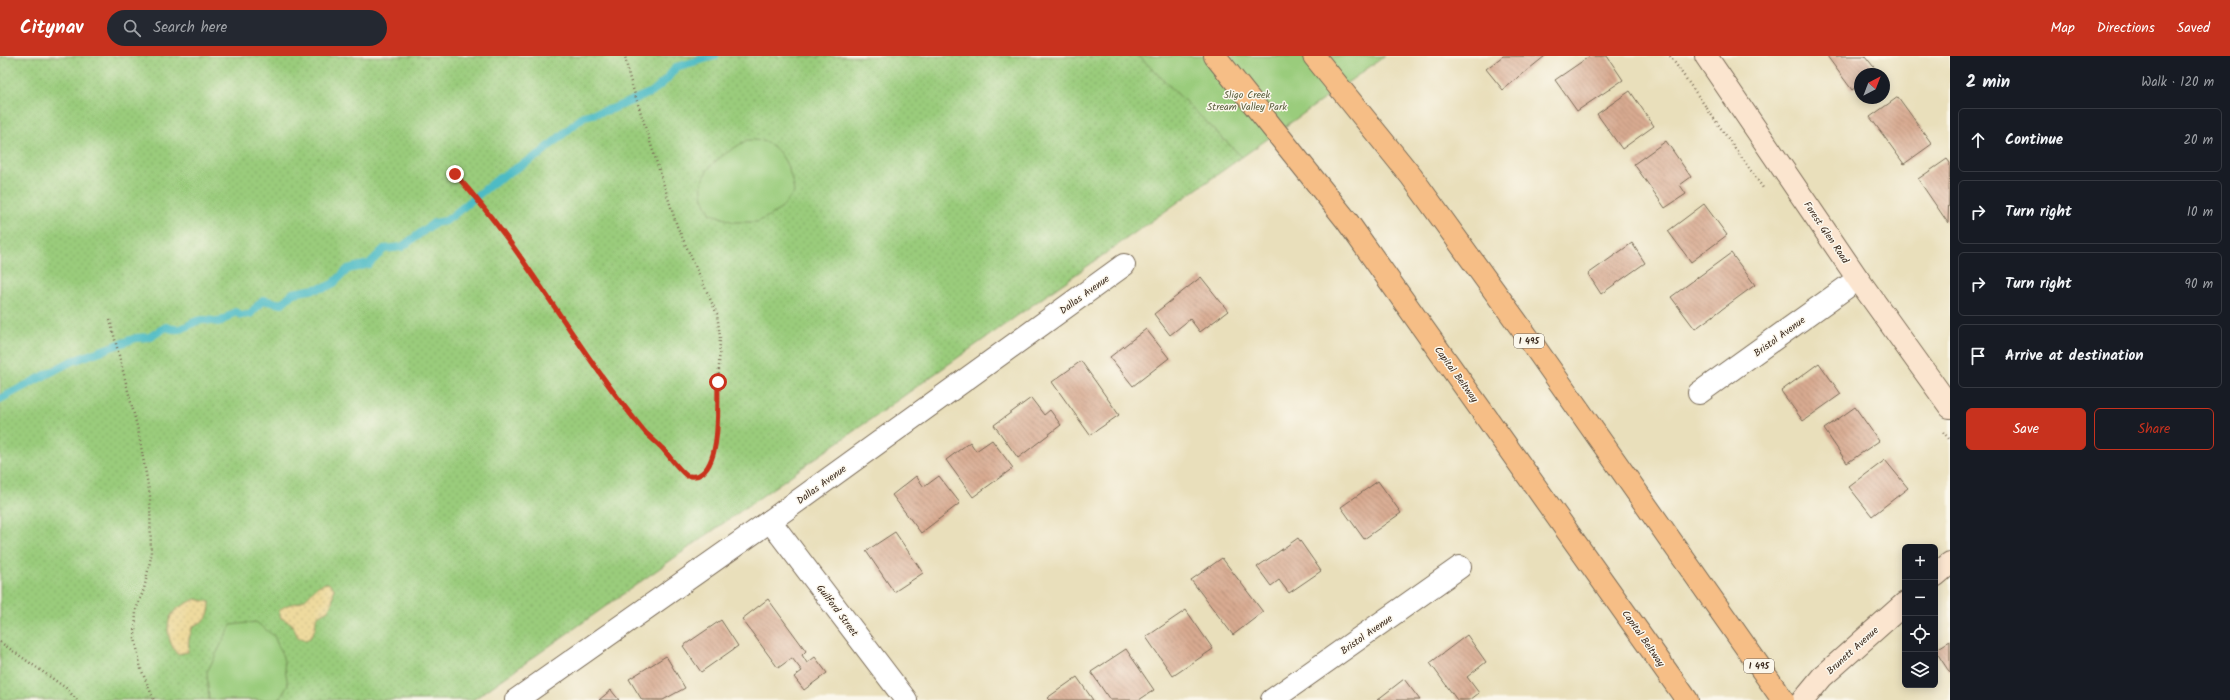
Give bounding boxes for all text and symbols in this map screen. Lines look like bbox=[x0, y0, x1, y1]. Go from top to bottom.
search box bbox=[107, 10, 387, 46]
text: Citynav bbox=[20, 13, 83, 43]
text: Search here bbox=[153, 16, 227, 40]
icon: search bbox=[121, 17, 143, 39]
text: Map bbox=[2050, 17, 2075, 39]
text: Directions bbox=[2097, 17, 2155, 39]
text: Saved bbox=[2177, 17, 2210, 39]
north arrow bbox=[1854, 68, 1890, 104]
text: 2 min bbox=[1966, 69, 2010, 96]
text: Walk · 120 m bbox=[2141, 72, 2214, 93]
park label: Sligo Creek Stream Valley Park bbox=[1207, 87, 1287, 115]
text: Continue bbox=[2005, 128, 2063, 152]
icon: ahead bbox=[1967, 129, 1989, 151]
text: 20 m bbox=[2183, 130, 2213, 151]
route end bbox=[446, 165, 464, 183]
street label: Forest Glen Road bbox=[1799, 198, 1854, 268]
text: Turn right bbox=[2005, 200, 2072, 224]
icon: right bbox=[1967, 201, 1989, 223]
text: 10 m bbox=[2187, 202, 2213, 223]
street label: Dallas Avenue bbox=[1056, 271, 1113, 318]
text: Turn right bbox=[2005, 272, 2072, 296]
icon: right bbox=[1967, 273, 1989, 295]
text: 90 m bbox=[2185, 274, 2213, 295]
street label: Bristol Avenue bbox=[1750, 312, 1809, 361]
road number: I 495 bbox=[1514, 334, 1544, 348]
street label: Capital Beltway bbox=[1430, 343, 1482, 406]
text: Arrive at destination bbox=[2005, 344, 2144, 368]
icon: arrive bbox=[1967, 345, 1989, 367]
route start bbox=[709, 373, 727, 391]
button: Save bbox=[1966, 408, 2086, 450]
button: Share bbox=[2094, 408, 2214, 450]
street label: Dallas Avenue bbox=[793, 461, 850, 508]
map controls bbox=[1902, 544, 1938, 688]
button: + bbox=[1902, 544, 1938, 580]
button: − bbox=[1902, 580, 1938, 616]
street label: Guilford Street bbox=[812, 581, 862, 640]
street label: Capital Beltway bbox=[1618, 607, 1669, 671]
street label: Bristol Avenue bbox=[1337, 611, 1396, 659]
button: locate bbox=[1902, 616, 1938, 652]
street label: Brunett Avenue bbox=[1823, 623, 1883, 679]
button: layers bbox=[1902, 652, 1938, 688]
road number: I 495 bbox=[1744, 659, 1774, 673]

